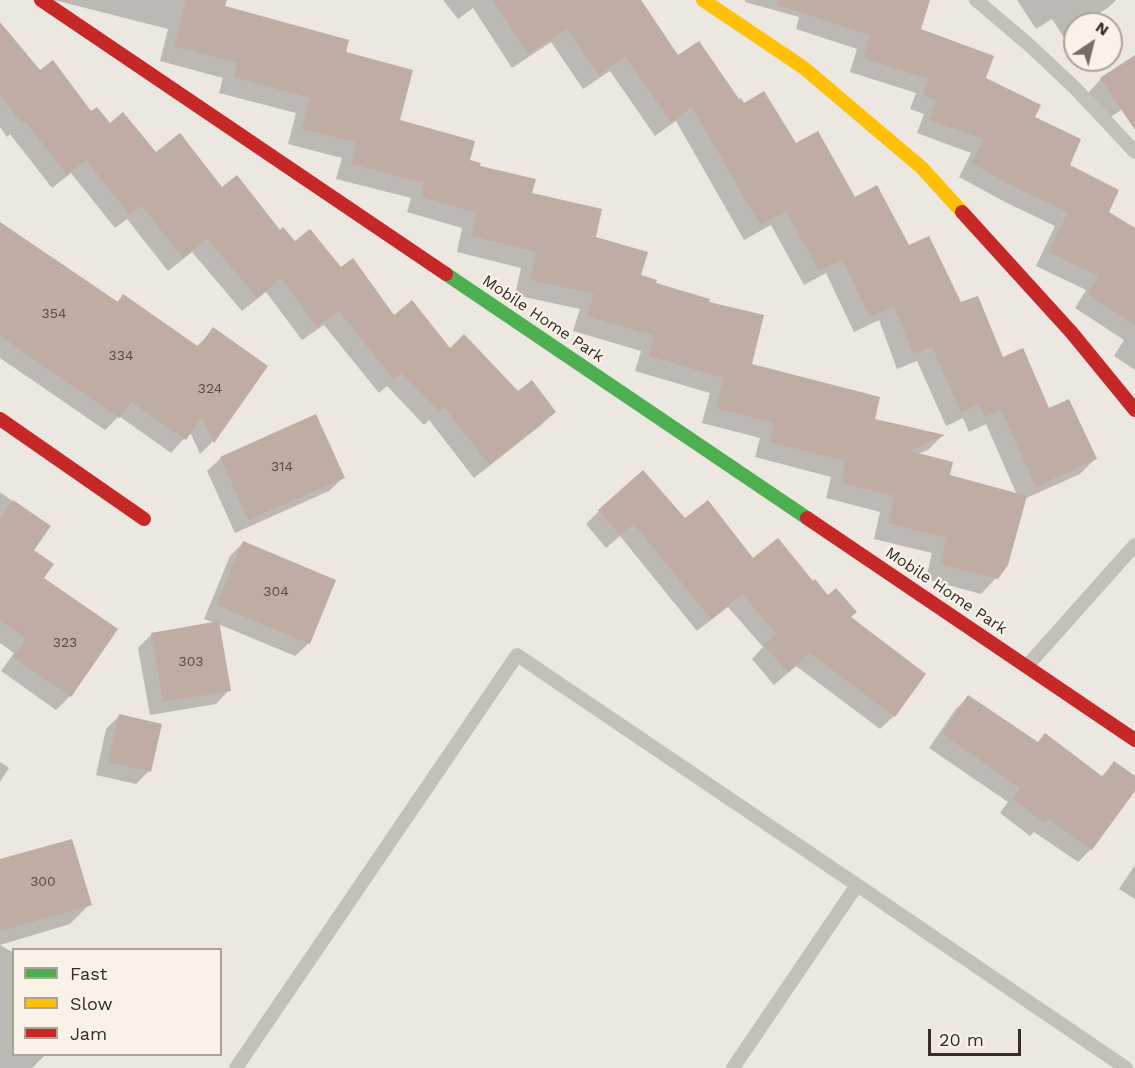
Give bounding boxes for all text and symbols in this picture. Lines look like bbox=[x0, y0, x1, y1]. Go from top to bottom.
north arrow bbox=[1063, 12, 1123, 72]
text: N bbox=[1092, 17, 1113, 40]
street label: Mobile Home Park bbox=[479, 271, 607, 367]
house number: 354 bbox=[42, 306, 66, 322]
house number: 334 bbox=[109, 348, 133, 364]
house number: 324 bbox=[198, 381, 222, 397]
house number: 314 bbox=[271, 459, 293, 475]
street label: Mobile Home Park bbox=[882, 543, 1010, 639]
house number: 304 bbox=[263, 584, 289, 600]
house number: 323 bbox=[53, 635, 77, 651]
house number: 303 bbox=[179, 654, 203, 670]
house number: 300 bbox=[30, 874, 56, 890]
legend bbox=[12, 948, 222, 1056]
text: Fast bbox=[70, 963, 107, 984]
text: Slow bbox=[70, 993, 113, 1014]
scale bar bbox=[931, 1017, 1024, 1055]
text: Jam bbox=[70, 1023, 107, 1044]
text: 20 m bbox=[939, 1029, 984, 1050]

